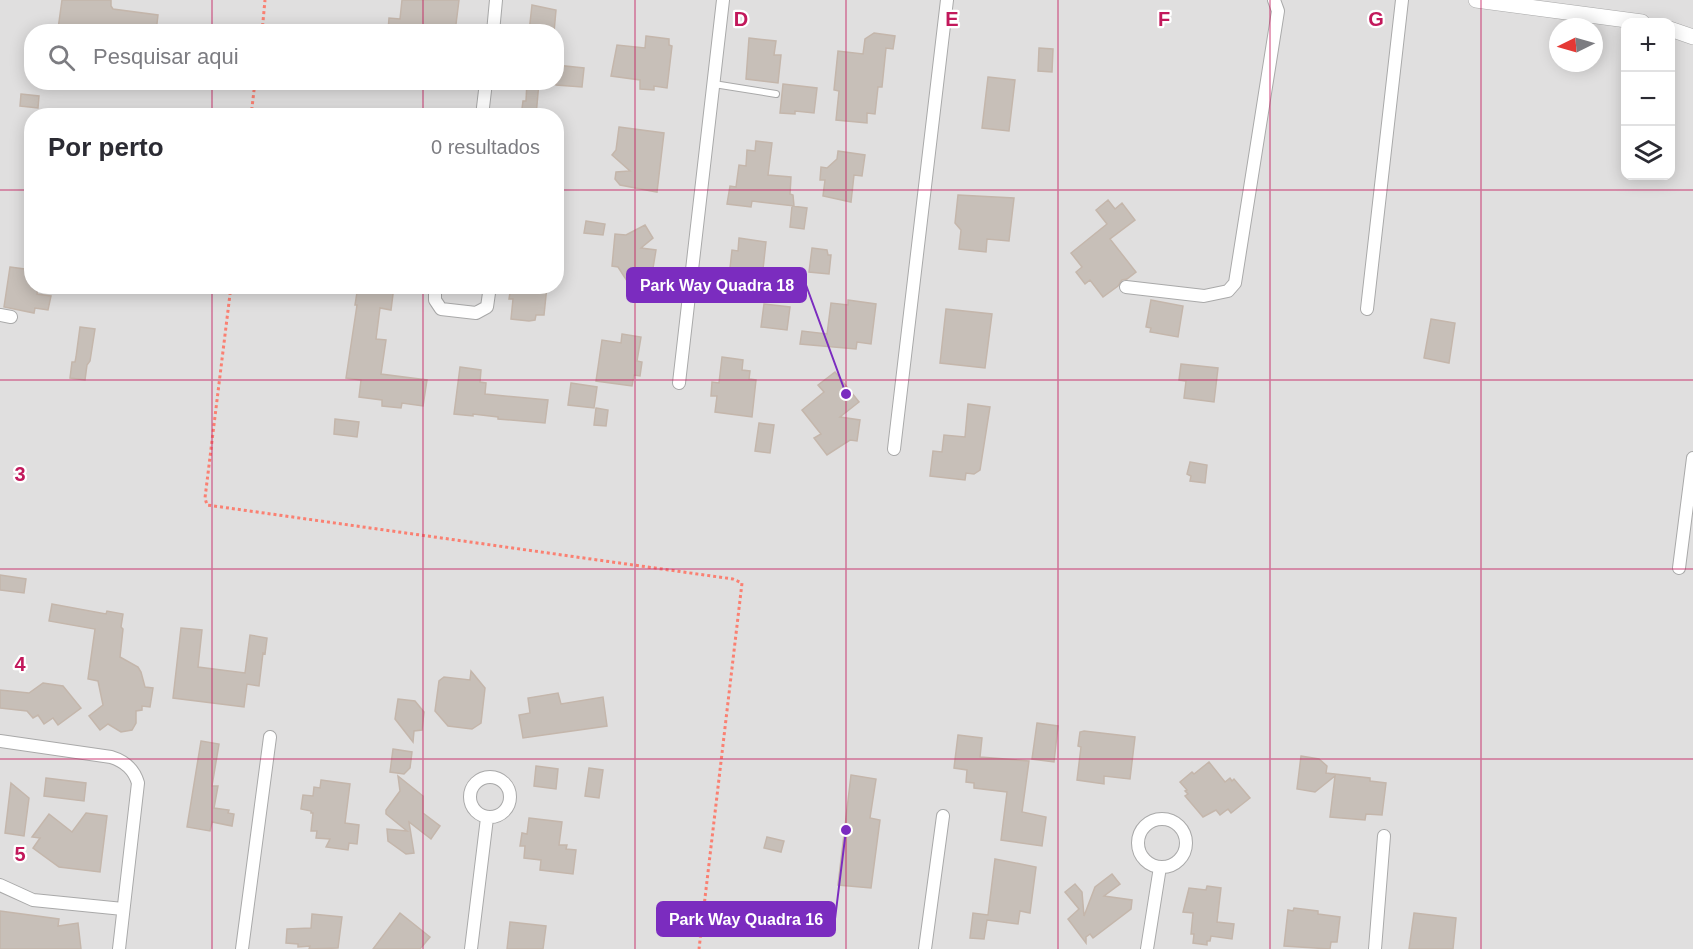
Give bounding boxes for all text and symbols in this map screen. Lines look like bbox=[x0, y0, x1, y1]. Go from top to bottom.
text: D bbox=[734, 8, 748, 30]
text: E bbox=[945, 8, 959, 30]
text: F bbox=[1158, 8, 1170, 30]
text: G bbox=[1368, 8, 1384, 30]
north arrow bbox=[1549, 18, 1603, 72]
map controls bbox=[1621, 18, 1675, 180]
button: + bbox=[1621, 18, 1675, 72]
search box bbox=[24, 24, 564, 90]
icon: search bbox=[45, 41, 78, 74]
text: Pesquisar aqui bbox=[93, 44, 239, 69]
button: − bbox=[1621, 72, 1675, 126]
button: layers bbox=[1621, 126, 1675, 180]
text: Por perto bbox=[48, 132, 164, 162]
text: 0 resultados bbox=[431, 136, 540, 158]
callout: Park Way Quadra 18 bbox=[627, 268, 806, 302]
text: Park Way Quadra 18 bbox=[640, 277, 794, 294]
text: 3 bbox=[14, 463, 26, 485]
text: 4 bbox=[14, 653, 26, 675]
text: 5 bbox=[14, 843, 26, 865]
callout: Park Way Quadra 16 bbox=[657, 902, 835, 936]
text: Park Way Quadra 16 bbox=[669, 911, 823, 928]

